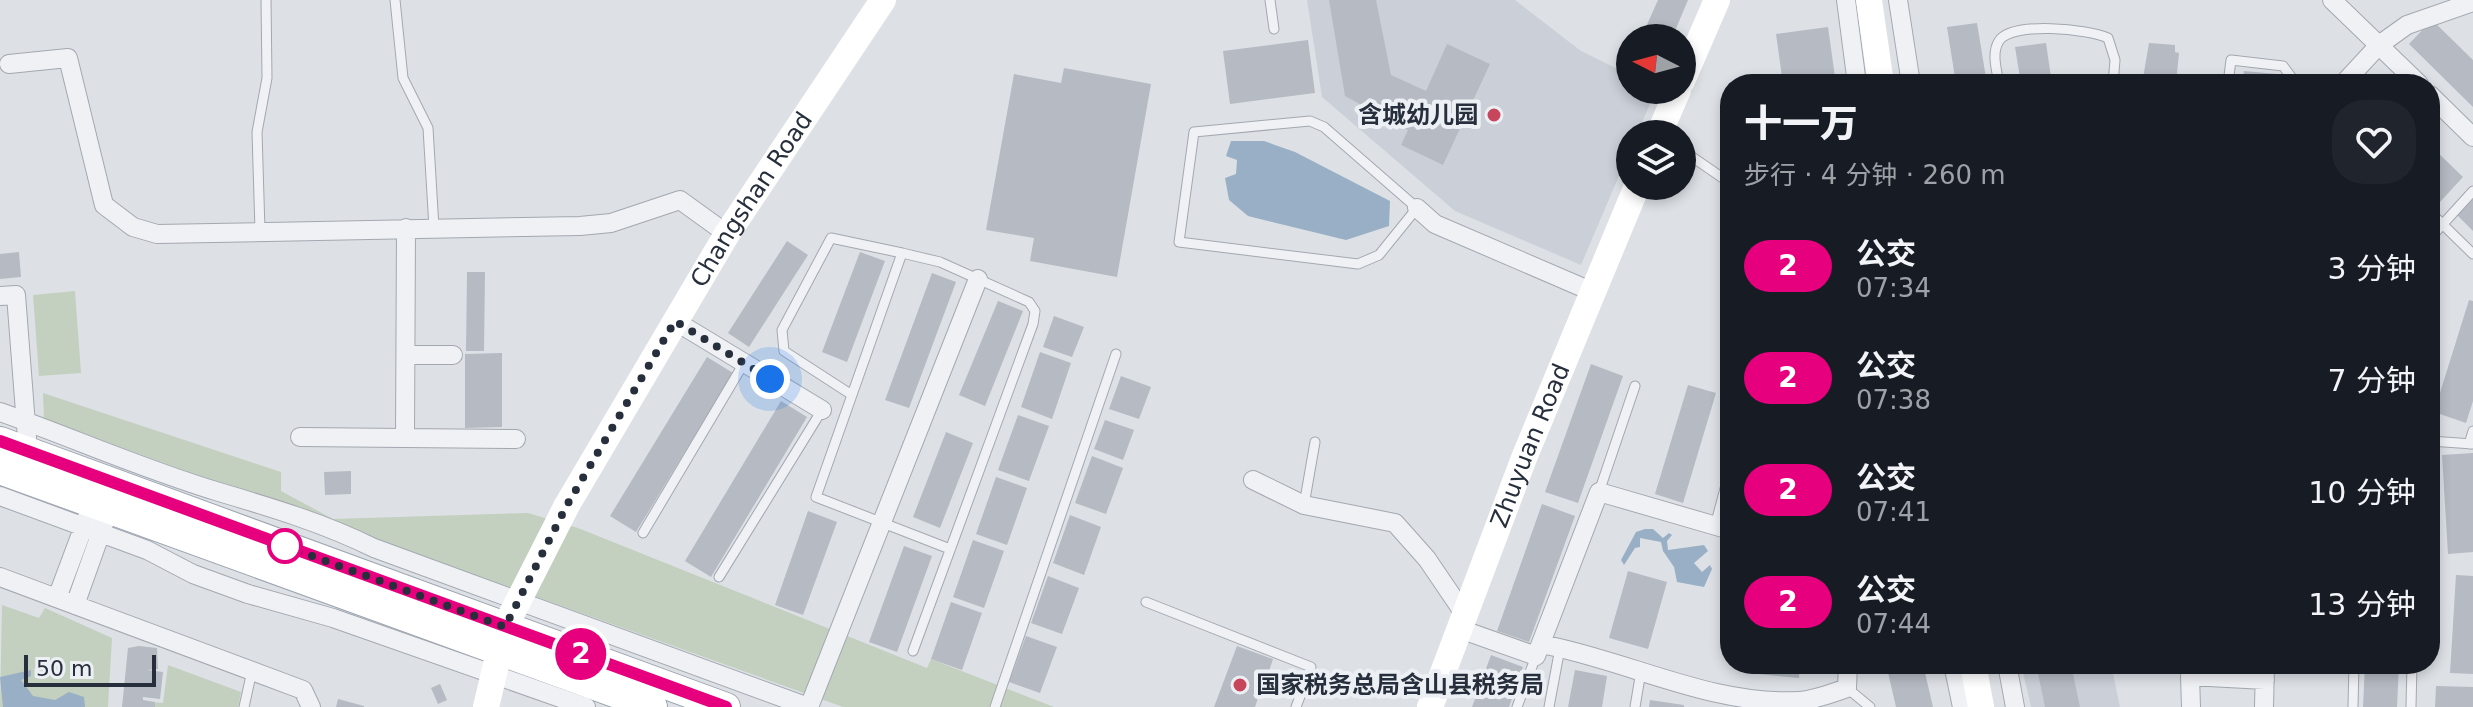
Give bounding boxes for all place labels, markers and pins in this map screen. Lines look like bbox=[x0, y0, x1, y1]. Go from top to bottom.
place label: 含城幼儿园 bbox=[1358, 101, 1478, 129]
marker: 含城幼儿园 bbox=[1485, 106, 1503, 124]
unlabelled marker bbox=[268, 529, 302, 563]
place label: 国家税务总局含山县税务局 bbox=[1256, 671, 1544, 699]
marker: 国家税务总局含山县税务局 bbox=[1231, 676, 1249, 694]

